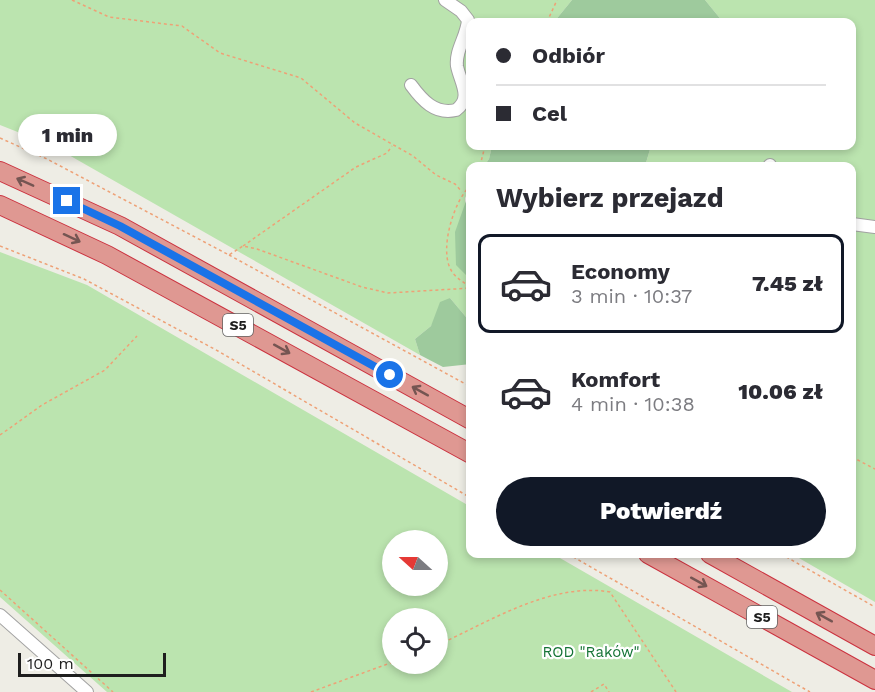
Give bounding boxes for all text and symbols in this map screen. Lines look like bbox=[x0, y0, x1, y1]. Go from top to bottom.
text: Odbiór bbox=[532, 43, 605, 68]
text: Cel bbox=[532, 101, 567, 126]
callout: 1 min bbox=[17, 114, 116, 156]
text: 1 min bbox=[42, 123, 93, 147]
one-way arrow bbox=[17, 175, 35, 187]
text: Wybierz przejazd bbox=[496, 182, 724, 214]
route end bbox=[53, 187, 80, 214]
one-way arrow bbox=[63, 233, 81, 245]
icon: car bbox=[499, 257, 553, 311]
text: Economy bbox=[571, 259, 670, 284]
text: 7.45 zł bbox=[752, 271, 823, 296]
text: 3 min · 10:37 bbox=[571, 284, 692, 308]
road number: S5 bbox=[223, 314, 253, 336]
one-way arrow bbox=[273, 343, 290, 355]
route start bbox=[376, 361, 403, 388]
icon: car bbox=[499, 365, 553, 419]
text: Komfort bbox=[571, 367, 660, 392]
text: 10.06 zł bbox=[738, 379, 823, 404]
one-way arrow bbox=[412, 385, 429, 397]
text: 4 min · 10:38 bbox=[571, 392, 695, 416]
button: Potwierdź bbox=[496, 477, 826, 546]
north arrow bbox=[382, 530, 448, 596]
map controls bbox=[382, 530, 448, 674]
one-way arrow bbox=[690, 577, 708, 588]
road number: S5 bbox=[747, 606, 777, 628]
button: locate bbox=[382, 608, 448, 674]
one-way arrow bbox=[816, 611, 833, 623]
park label: ROD "Raków" bbox=[542, 643, 640, 661]
scale bar bbox=[18, 650, 166, 678]
text: 100 m bbox=[27, 654, 74, 673]

